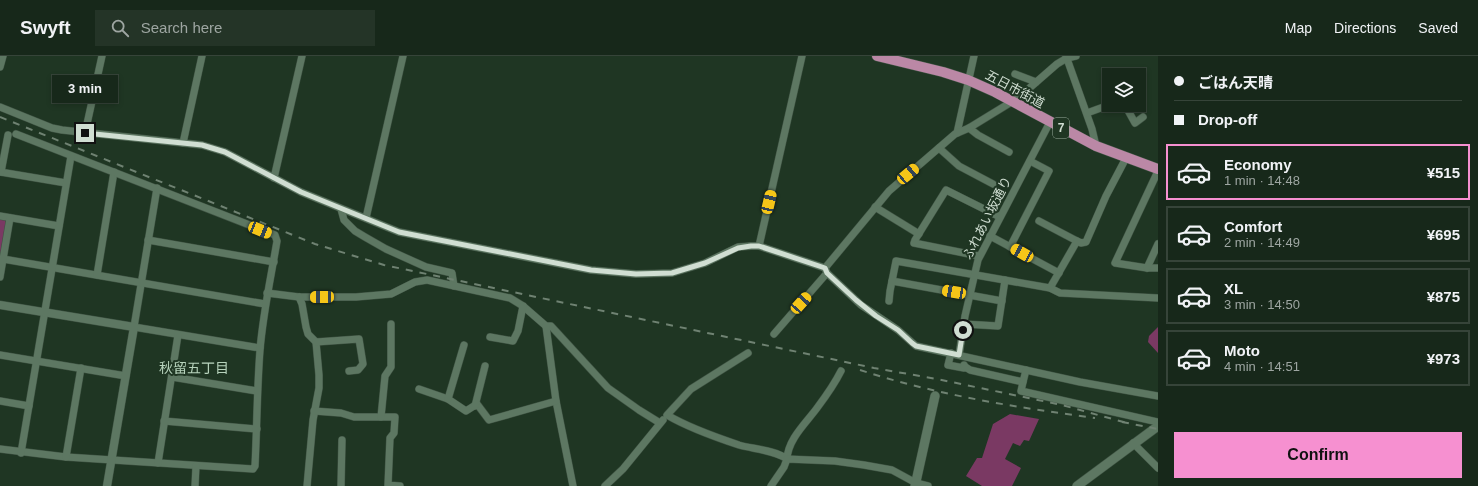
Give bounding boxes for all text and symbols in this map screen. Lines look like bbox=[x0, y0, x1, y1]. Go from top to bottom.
search box bbox=[95, 10, 375, 46]
text: Swyft bbox=[20, 17, 71, 38]
icon: search bbox=[109, 17, 131, 39]
text: Search here bbox=[141, 19, 222, 36]
text: Map bbox=[1285, 20, 1312, 36]
text: Directions bbox=[1334, 20, 1396, 36]
text: Saved bbox=[1418, 20, 1458, 36]
street label: 五日市街道 bbox=[983, 67, 1047, 111]
map controls bbox=[1102, 68, 1146, 112]
button: layers bbox=[1102, 68, 1146, 112]
text: ごはん天晴 bbox=[1198, 74, 1273, 91]
callout: 3 min bbox=[52, 75, 118, 103]
text: 3 min bbox=[68, 81, 102, 96]
text: Drop-off bbox=[1198, 111, 1257, 128]
road number: 7 bbox=[1053, 118, 1069, 138]
route end bbox=[76, 124, 94, 142]
icon: car bbox=[1176, 154, 1212, 190]
text: Economy bbox=[1224, 156, 1292, 173]
car bbox=[895, 162, 921, 186]
text: ¥515 bbox=[1427, 164, 1460, 181]
text: 1 min · 14:48 bbox=[1224, 173, 1300, 188]
street label: ふれあい坂通り bbox=[960, 174, 1014, 262]
car bbox=[760, 189, 778, 215]
icon: car bbox=[1176, 216, 1212, 252]
text: Comfort bbox=[1224, 218, 1282, 235]
car bbox=[247, 220, 273, 240]
text: ¥695 bbox=[1427, 226, 1460, 243]
text: 2 min · 14:49 bbox=[1224, 235, 1300, 250]
car bbox=[1009, 242, 1035, 264]
icon: car bbox=[1176, 278, 1212, 314]
text: XL bbox=[1224, 280, 1243, 297]
car bbox=[941, 284, 967, 300]
text: ¥875 bbox=[1427, 288, 1460, 305]
car bbox=[789, 290, 813, 316]
car bbox=[310, 291, 334, 303]
text: 3 min · 14:50 bbox=[1224, 297, 1300, 312]
route start bbox=[954, 321, 972, 339]
icon: car bbox=[1176, 340, 1212, 376]
text: Moto bbox=[1224, 342, 1260, 359]
text: ¥973 bbox=[1427, 350, 1460, 367]
text: 4 min · 14:51 bbox=[1224, 359, 1300, 374]
district label: 秋留五丁目 bbox=[159, 360, 229, 376]
button: Confirm bbox=[1174, 432, 1462, 478]

